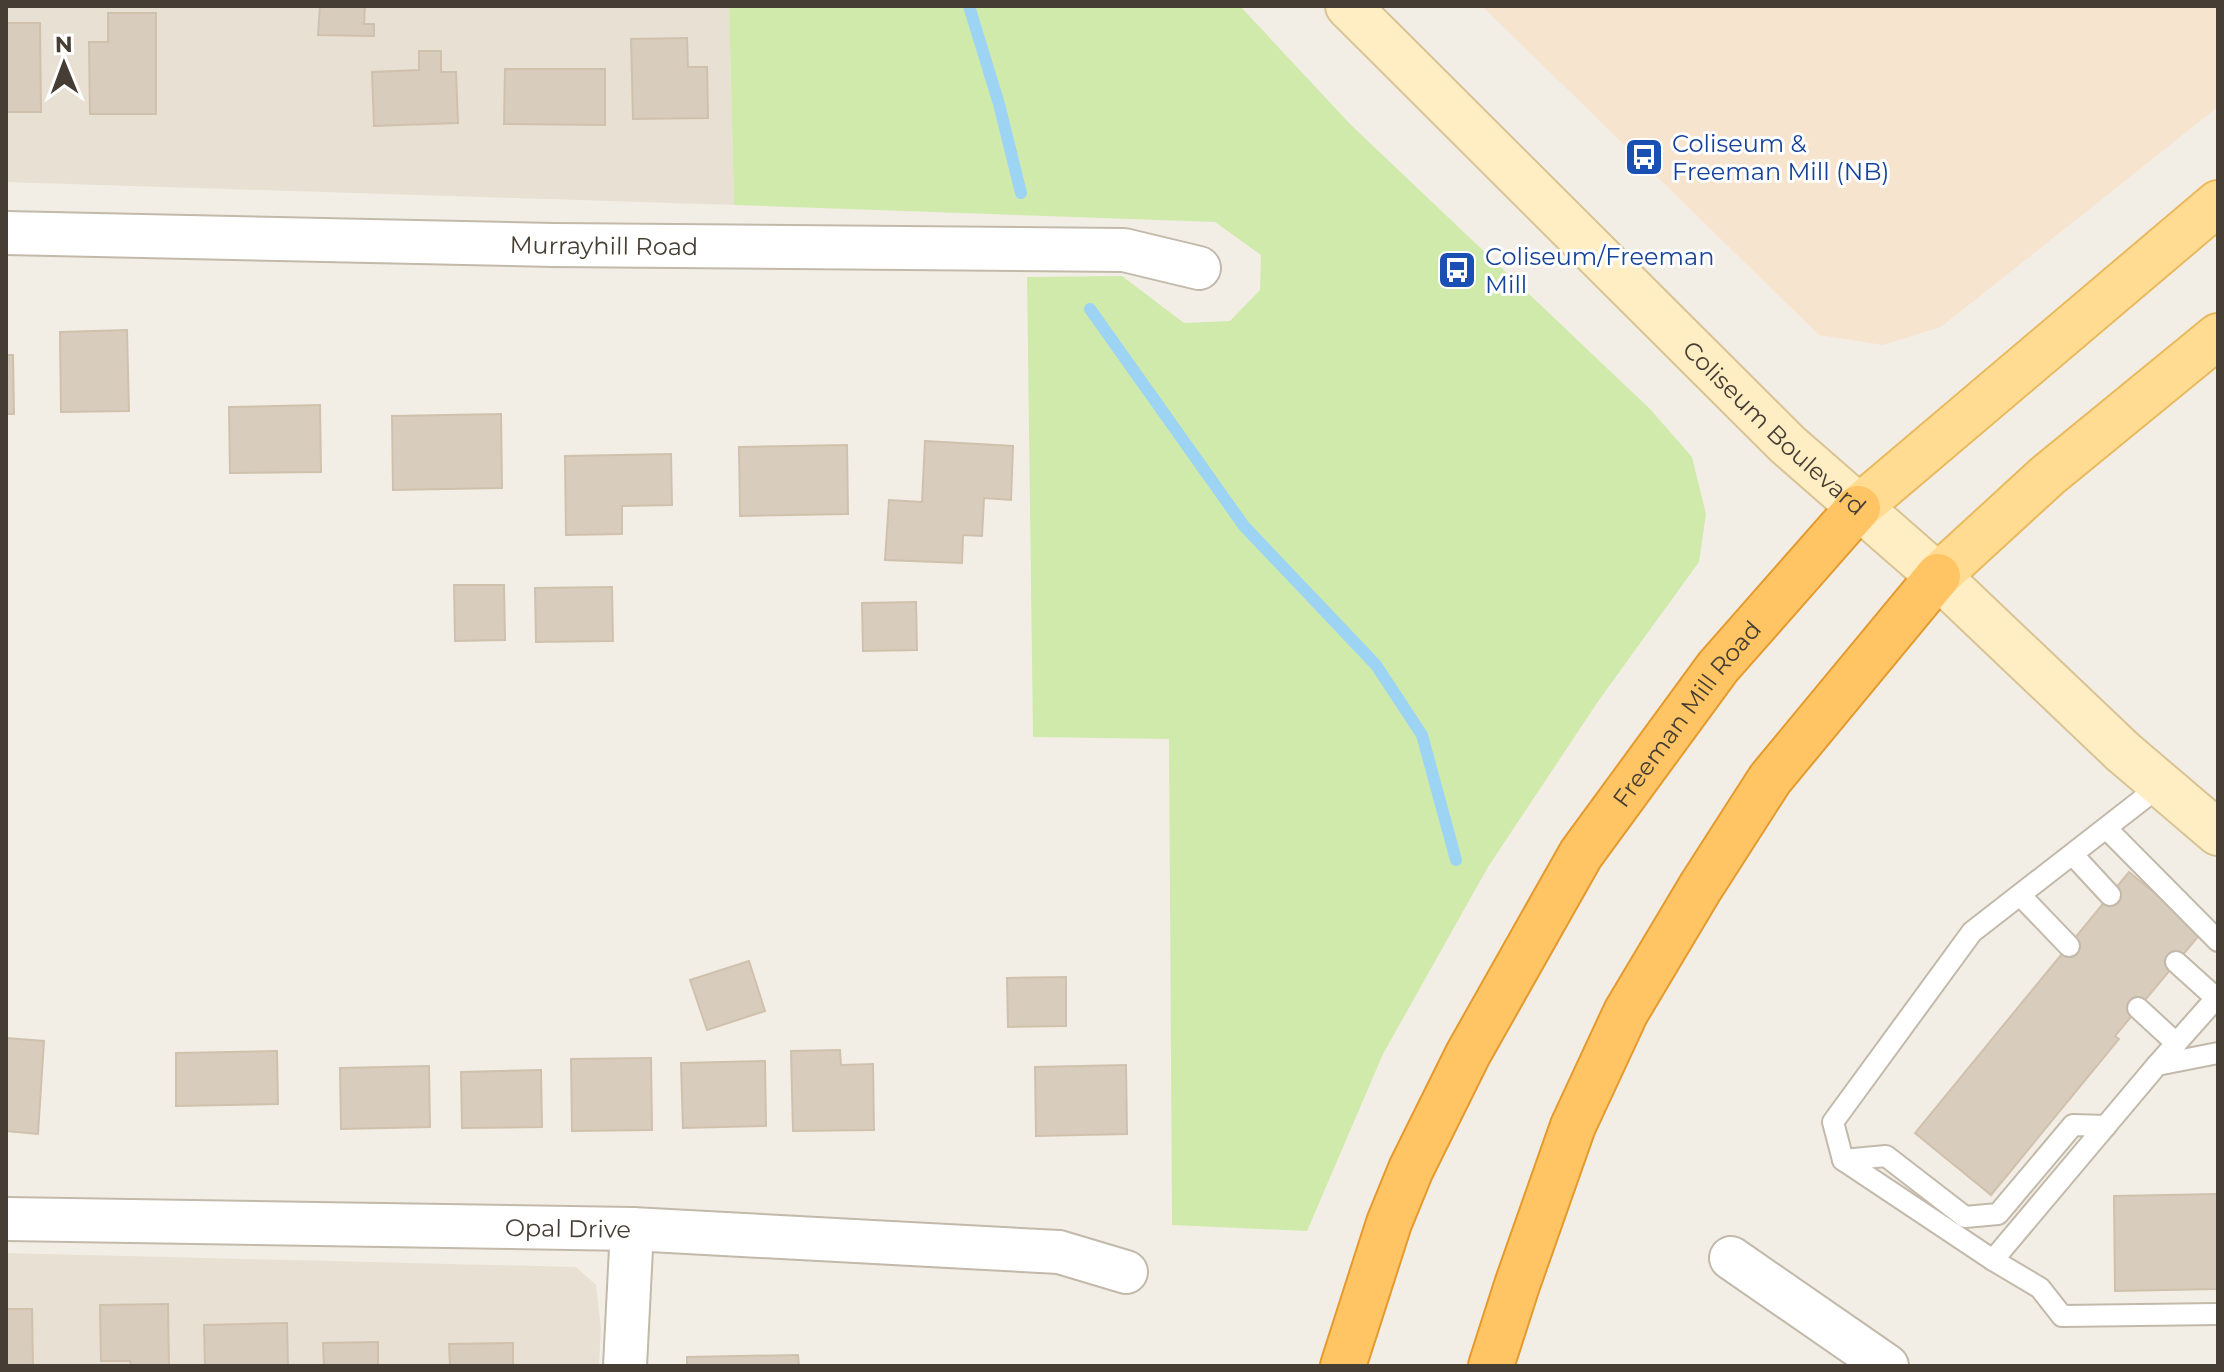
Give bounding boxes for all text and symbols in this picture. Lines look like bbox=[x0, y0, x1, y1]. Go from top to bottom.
north arrow bbox=[24, 24, 104, 104]
text: N bbox=[55, 31, 73, 58]
place label: Coliseum & Freeman Mill (NB) bbox=[1672, 129, 1889, 186]
bus stop icon: Coliseum & Freeman Mill (NB) bbox=[1623, 136, 1665, 178]
street label: Murrayhill Road bbox=[509, 230, 698, 261]
place label: Coliseum/Freeman Mill bbox=[1485, 242, 1714, 299]
bus stop icon: Coliseum/Freeman Mill bbox=[1436, 249, 1478, 291]
street label: Coliseum Boulevard bbox=[1677, 334, 1872, 521]
street label: Freeman Mill Road bbox=[1606, 615, 1767, 813]
street label: Opal Drive bbox=[505, 1212, 631, 1243]

